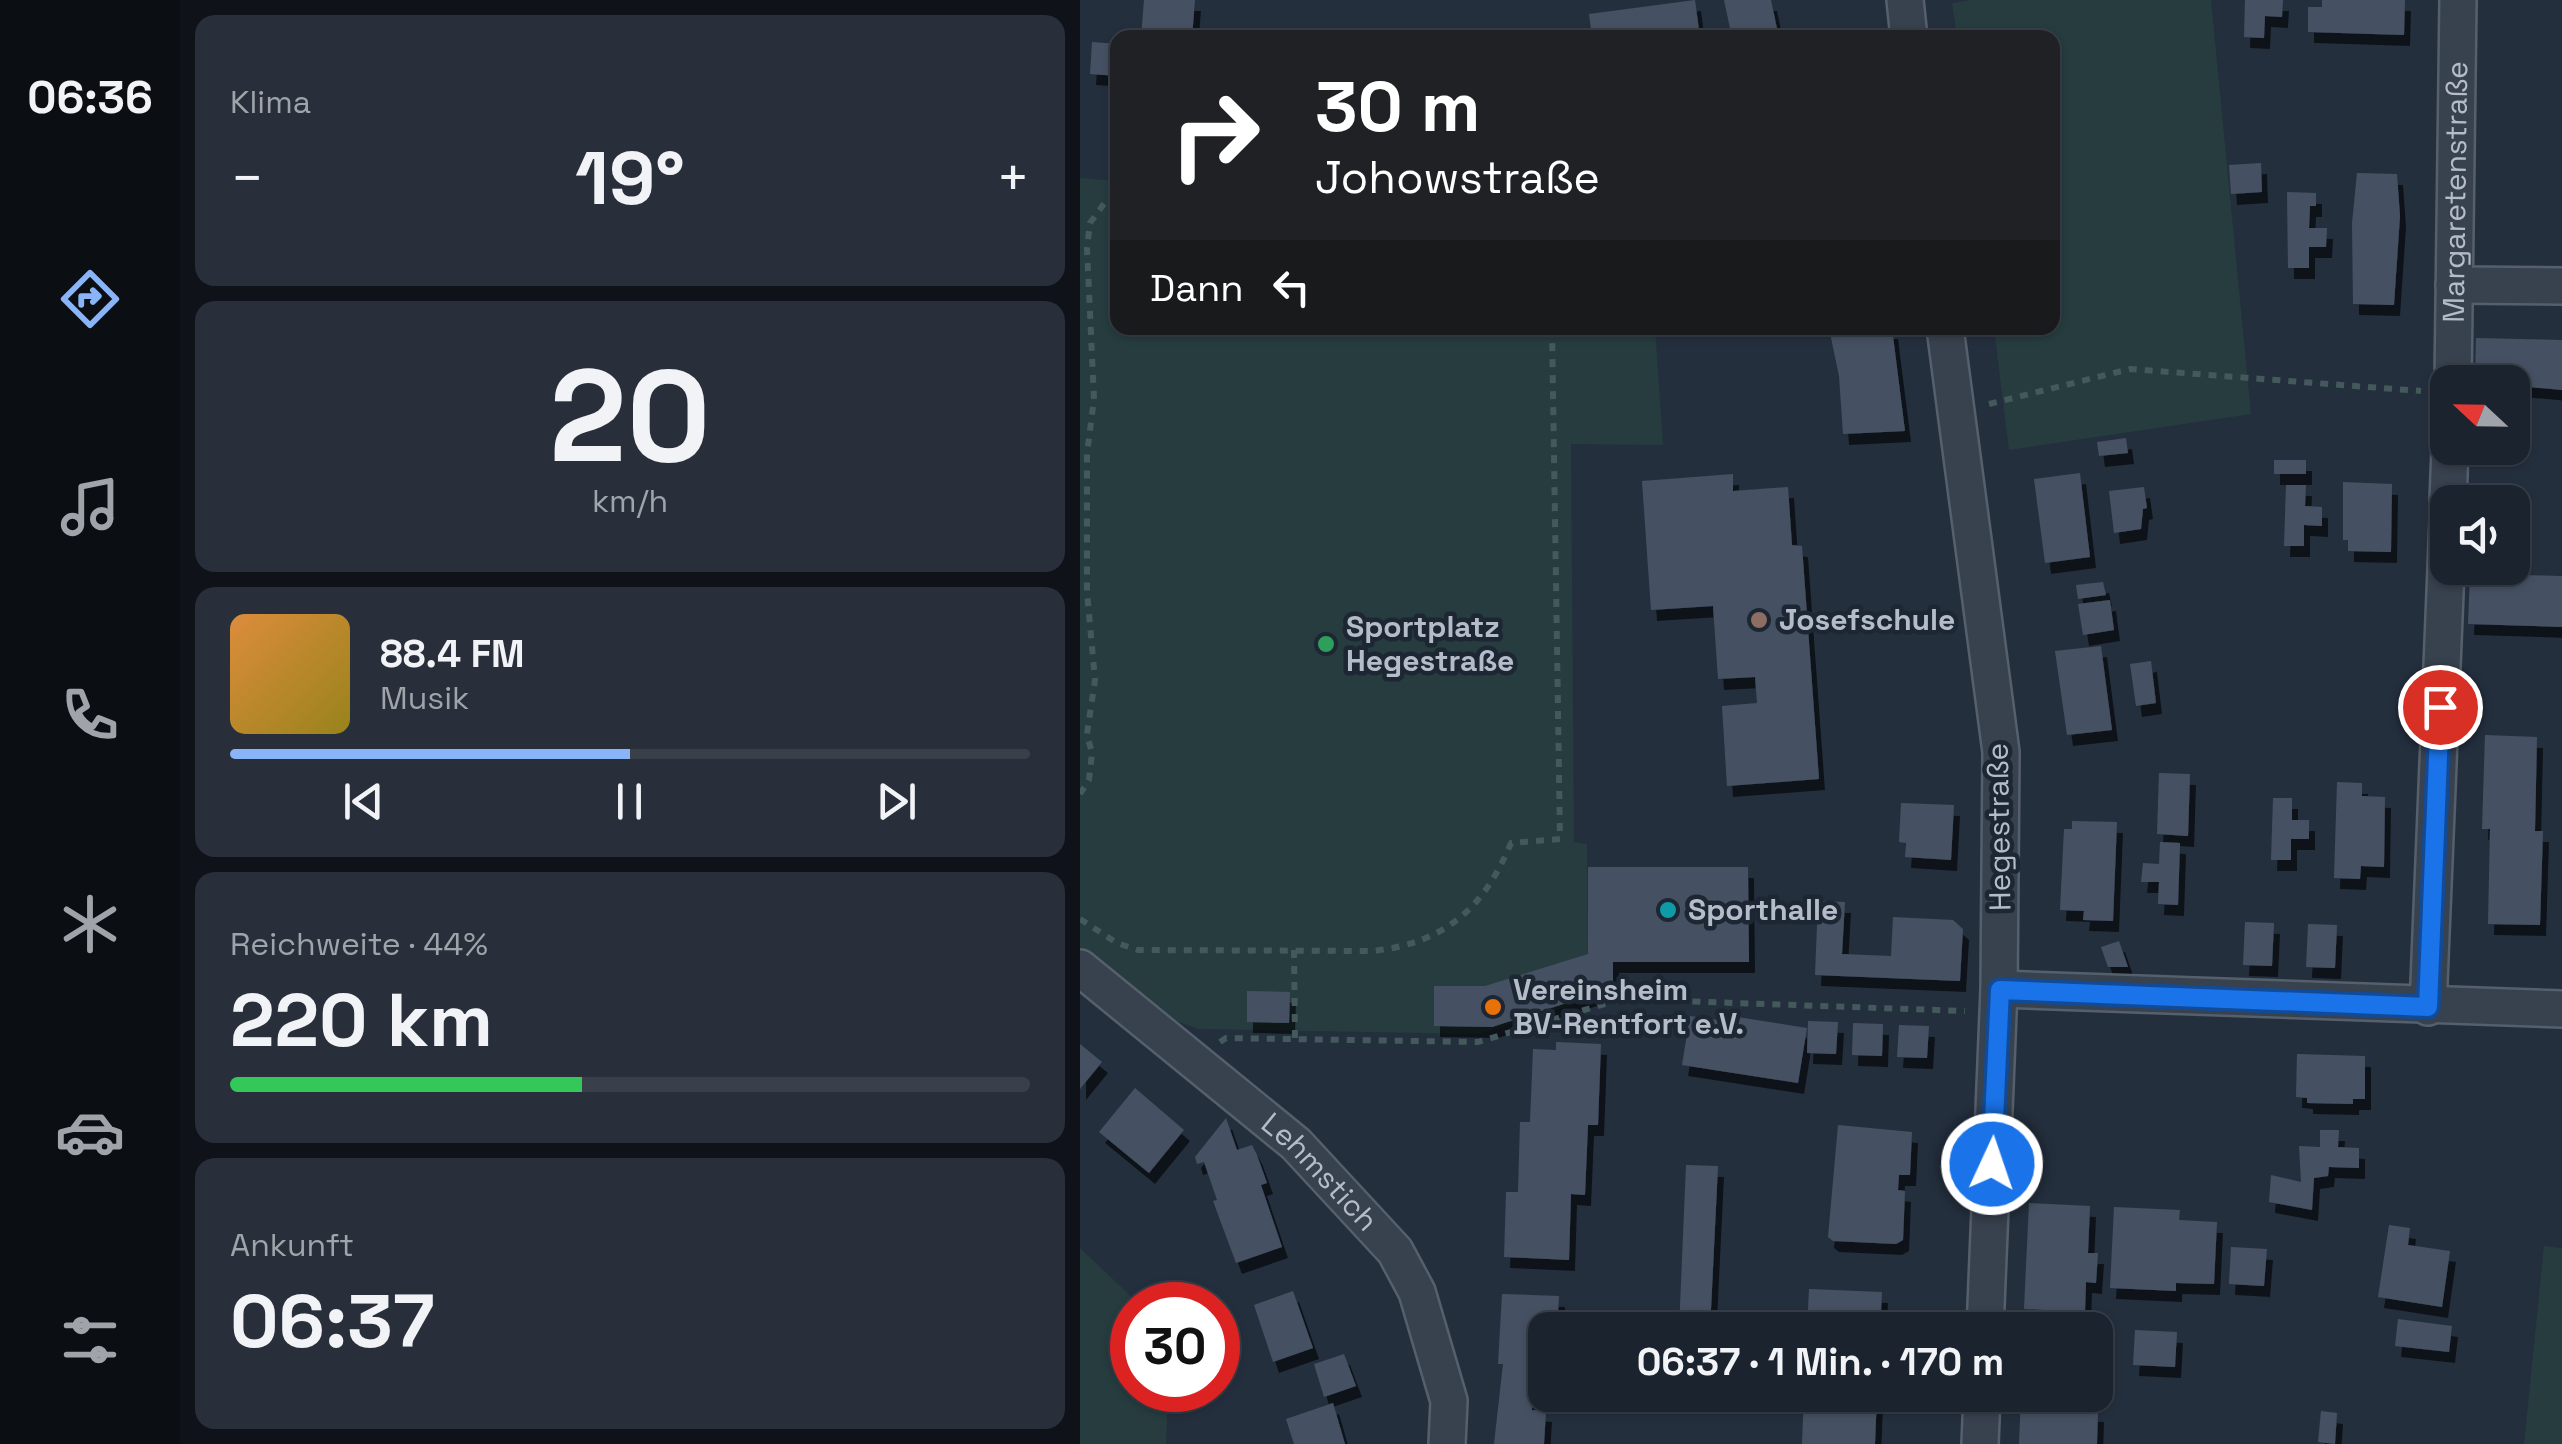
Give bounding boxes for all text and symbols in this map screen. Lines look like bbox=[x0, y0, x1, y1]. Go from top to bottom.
street label: Margaretenstraße bbox=[2434, 61, 2476, 323]
text: 30 m bbox=[1315, 62, 1480, 151]
text: 06:36 bbox=[27, 69, 153, 126]
icon: right bbox=[1150, 70, 1280, 200]
text: Klima bbox=[230, 82, 311, 122]
text: 19° bbox=[575, 130, 685, 226]
text: − bbox=[230, 143, 264, 213]
text: + bbox=[996, 143, 1030, 213]
text: Johowstraße bbox=[1315, 149, 1600, 206]
icon: left bbox=[1264, 260, 1319, 315]
icon: directions bbox=[55, 264, 125, 334]
text: Dann bbox=[1150, 264, 1244, 312]
text: 20 bbox=[549, 333, 711, 499]
north arrow bbox=[2430, 365, 2530, 465]
map controls bbox=[2430, 365, 2530, 585]
icon: music bbox=[55, 472, 125, 542]
text: km/h bbox=[592, 481, 668, 521]
button: sound bbox=[2430, 485, 2530, 585]
place label: Josefschule bbox=[1779, 600, 1955, 639]
place label: Sportplatz Hegestraße bbox=[1346, 607, 1514, 680]
marker: Josefschule bbox=[1748, 609, 1770, 631]
text: 88.4 FM bbox=[380, 630, 525, 678]
marker: Sportplatz Hegestraße bbox=[1315, 633, 1337, 655]
pin bbox=[2398, 665, 2483, 750]
text: Musik bbox=[380, 678, 469, 718]
icon: phone bbox=[55, 680, 125, 750]
icon: arrive bbox=[2413, 680, 2468, 735]
street label: Hegestraße bbox=[1978, 742, 2019, 912]
icon: previous bbox=[336, 774, 391, 829]
icon: pause bbox=[602, 774, 657, 829]
icon: next bbox=[869, 774, 924, 829]
icon: climate bbox=[55, 889, 125, 959]
place label: Sporthalle bbox=[1688, 890, 1838, 929]
marker: Sporthalle bbox=[1657, 899, 1679, 921]
text: Reichweite · 44% bbox=[230, 924, 488, 964]
place label: Vereinsheim BV-Rentfort e.V. bbox=[1513, 970, 1744, 1043]
text: 220 km bbox=[230, 972, 493, 1068]
marker: Vereinsheim BV-Rentfort e.V. bbox=[1482, 996, 1504, 1018]
icon: car bbox=[55, 1097, 125, 1167]
street label: Lehmstich bbox=[1254, 1104, 1387, 1239]
position arrow bbox=[1940, 1112, 2044, 1216]
text: Ankunft bbox=[230, 1225, 354, 1265]
text: 06:37 bbox=[230, 1273, 434, 1369]
speed limit sign: 30 bbox=[1110, 1282, 1240, 1412]
icon: filters bbox=[55, 1305, 125, 1375]
text: 06:37 · 1 Min. · 170 m bbox=[1637, 1338, 2004, 1386]

